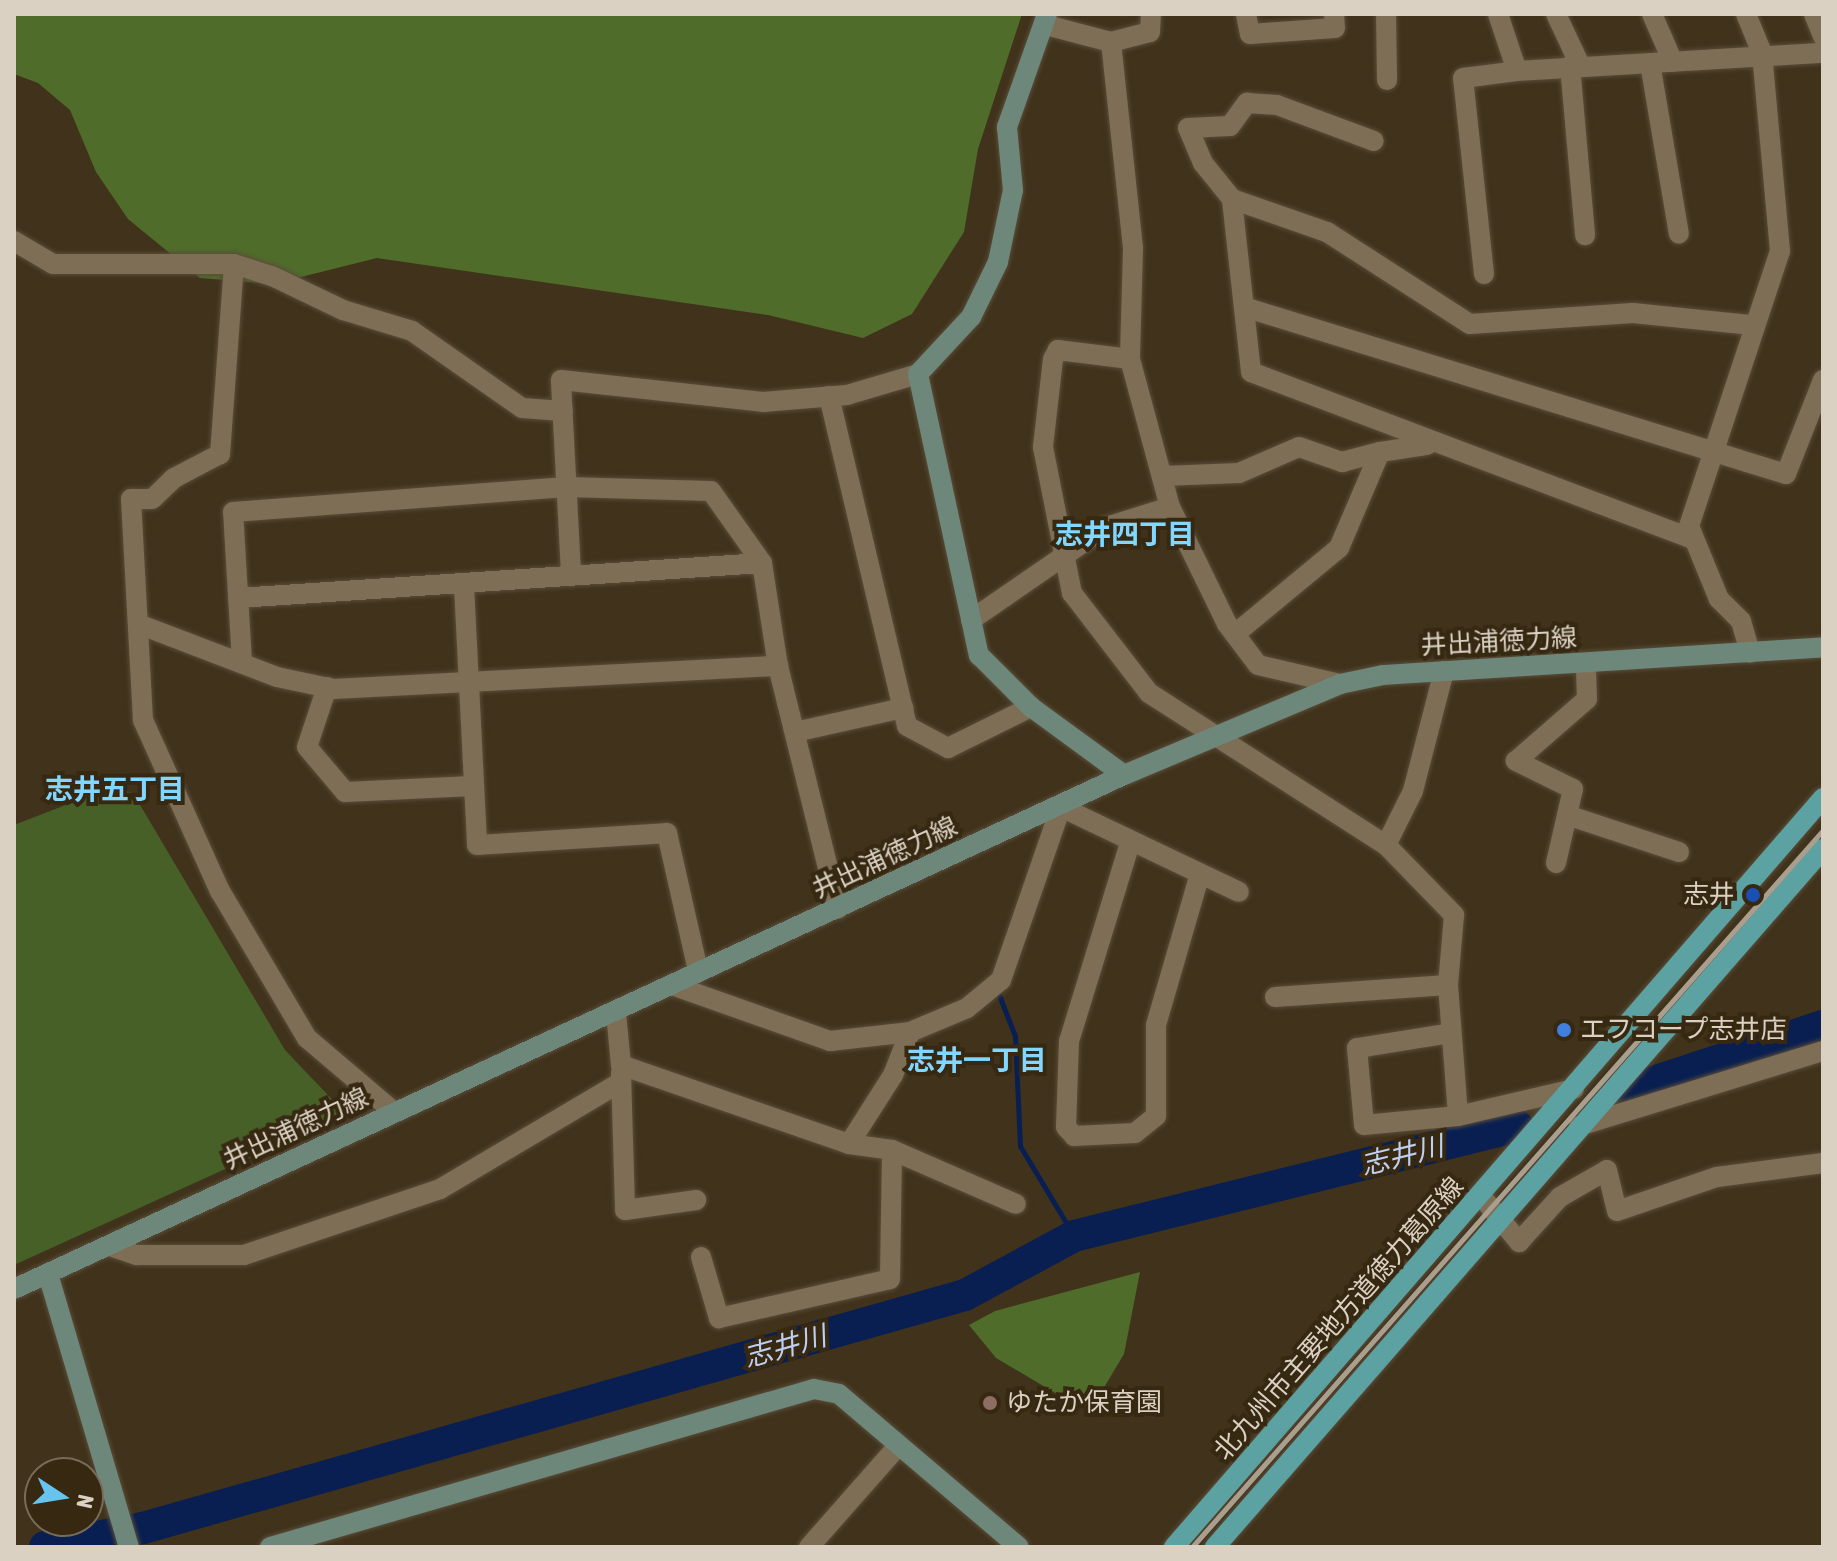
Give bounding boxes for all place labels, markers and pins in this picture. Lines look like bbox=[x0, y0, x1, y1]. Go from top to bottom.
place label: 志井 bbox=[1683, 879, 1735, 911]
marker: 志井 bbox=[1742, 884, 1764, 906]
place label: エフコープ志井店 bbox=[1580, 1014, 1788, 1046]
marker: エフコープ志井店 bbox=[1555, 1021, 1573, 1039]
place label: ゆたか保育園 bbox=[1006, 1387, 1162, 1419]
marker: ゆたか保育園 bbox=[981, 1394, 999, 1412]

